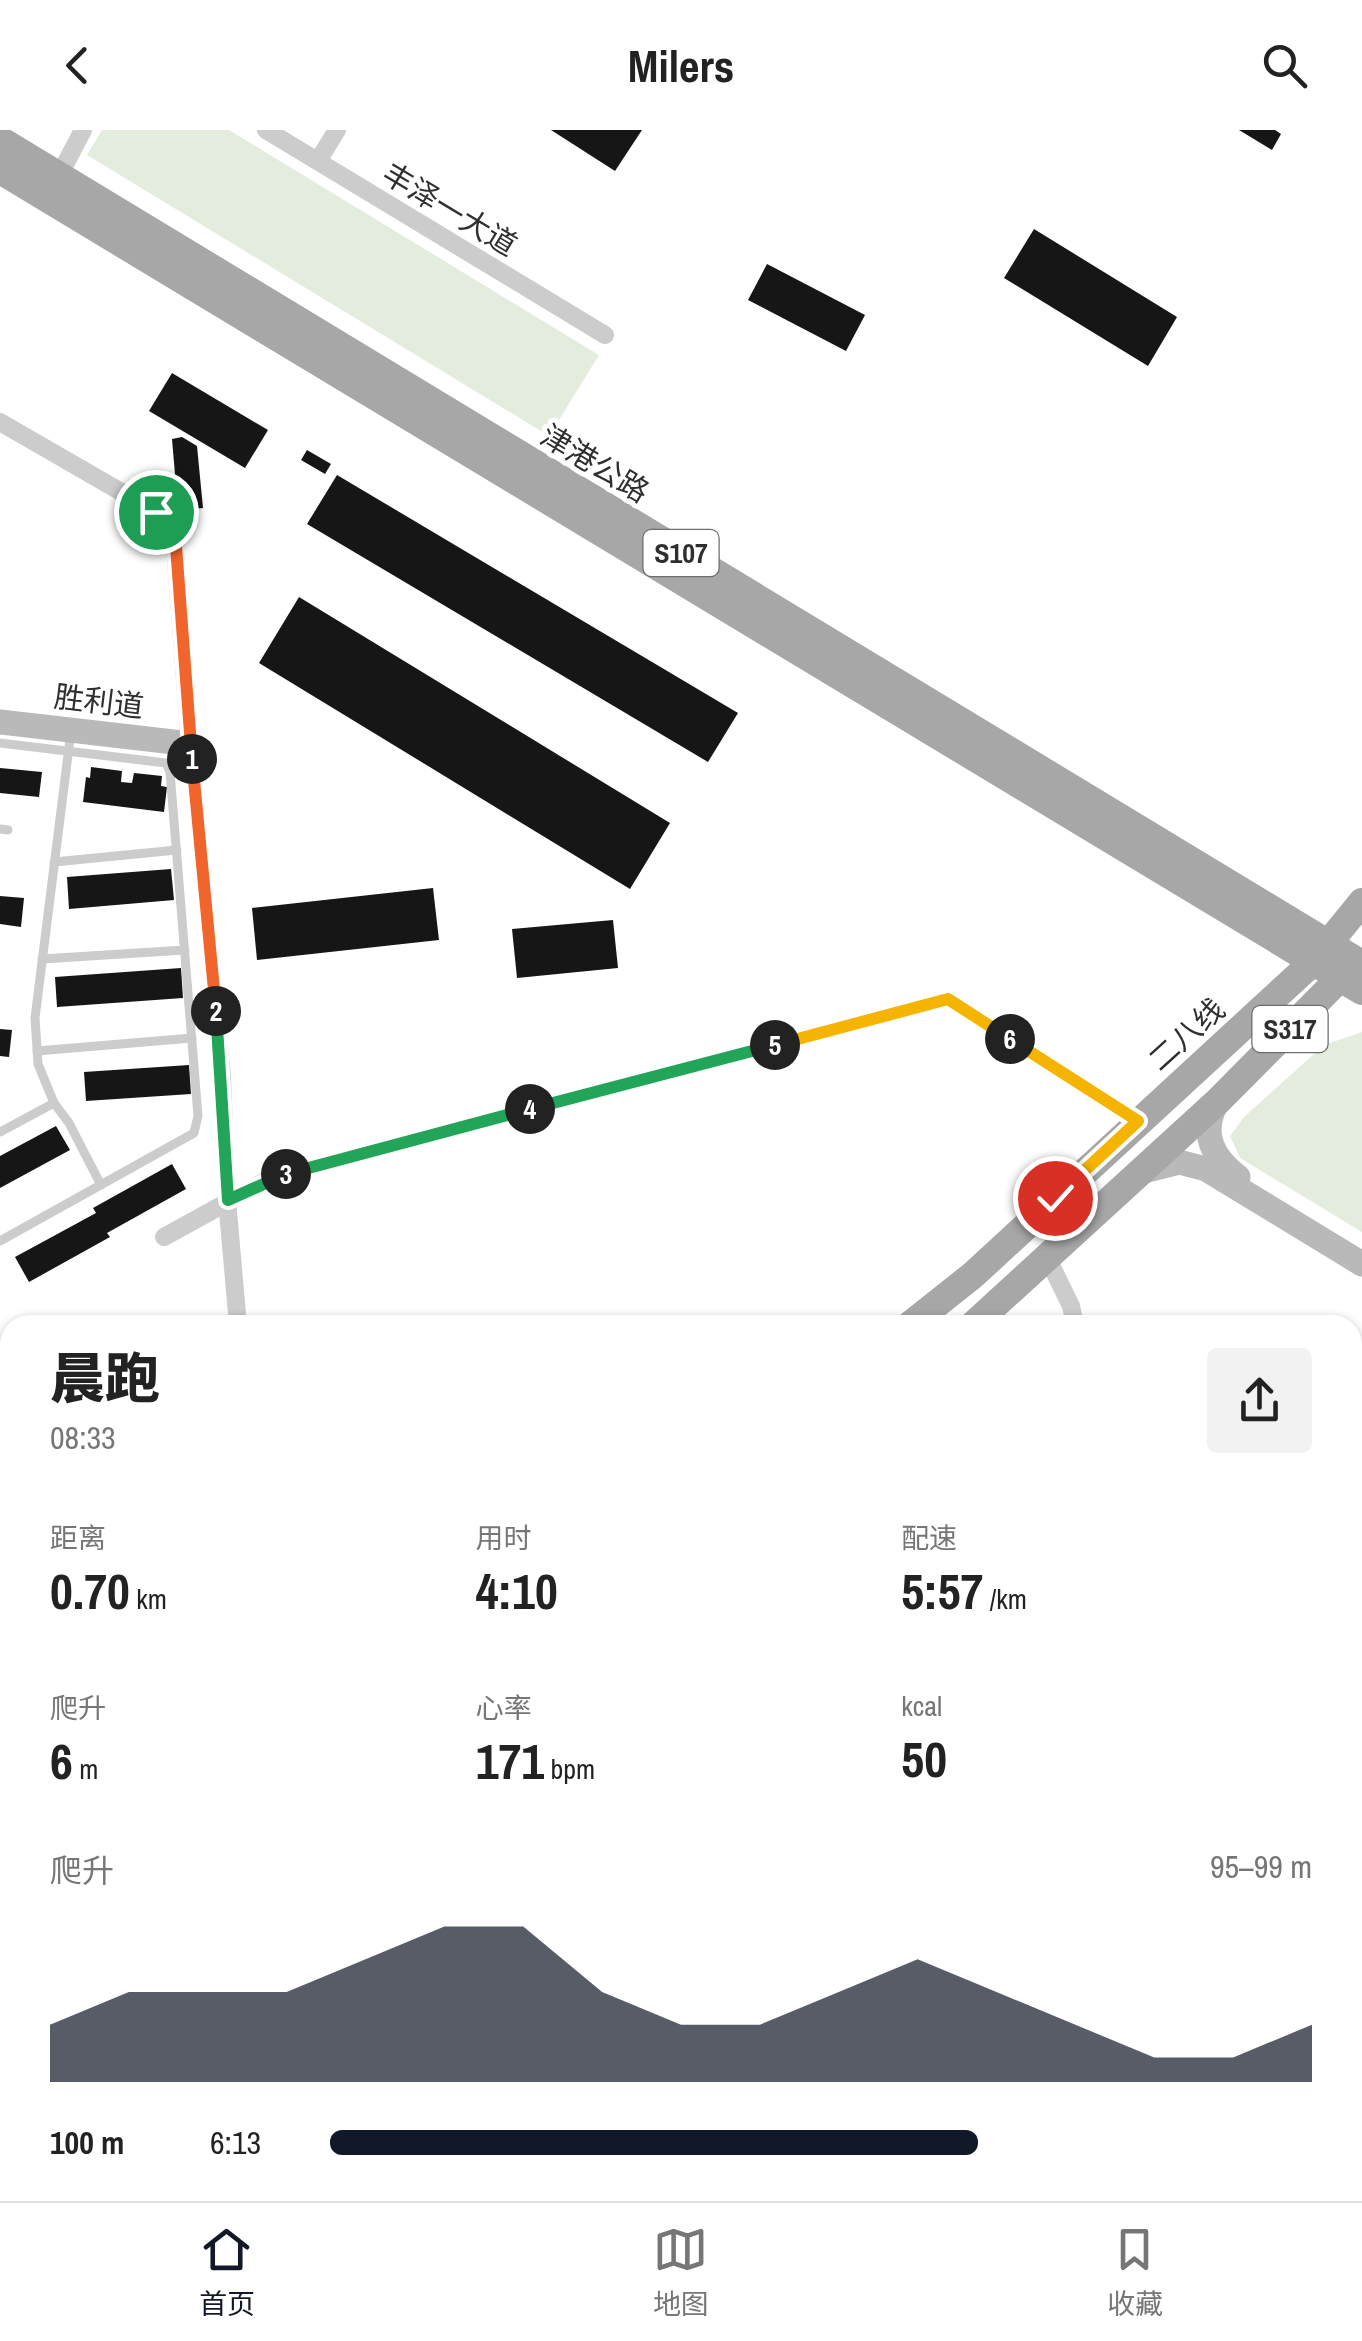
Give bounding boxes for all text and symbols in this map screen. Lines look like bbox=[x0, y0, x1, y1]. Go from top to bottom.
text: Milers bbox=[628, 35, 734, 96]
icon: back bbox=[50, 38, 105, 93]
icon: search bbox=[1257, 38, 1312, 93]
street label: 丰泽一大道 bbox=[375, 153, 525, 265]
street label: 津港公路 bbox=[533, 415, 657, 511]
pin bbox=[114, 470, 199, 555]
icon: arrive bbox=[129, 485, 184, 540]
road number: S107 bbox=[644, 530, 718, 576]
street label: 胜利道 bbox=[52, 676, 146, 726]
pin: 1 bbox=[167, 734, 217, 784]
text: 1 bbox=[186, 740, 198, 778]
pin: 2 bbox=[191, 986, 241, 1036]
street label: 二八线 bbox=[1139, 989, 1233, 1079]
text: 2 bbox=[210, 992, 222, 1030]
road number: S317 bbox=[1252, 1006, 1328, 1052]
pin: 6 bbox=[985, 1014, 1035, 1064]
pin: 5 bbox=[750, 1020, 800, 1070]
text: 6 bbox=[1004, 1020, 1016, 1058]
text: 5 bbox=[769, 1026, 781, 1064]
pin: 4 bbox=[505, 1084, 555, 1134]
text: 4 bbox=[524, 1090, 536, 1128]
pin: 3 bbox=[261, 1149, 311, 1199]
text: 3 bbox=[280, 1155, 292, 1193]
pin bbox=[1013, 1156, 1098, 1241]
icon: check bbox=[1028, 1171, 1083, 1226]
text: 晨跑 bbox=[50, 1341, 160, 1415]
button: share bbox=[1207, 1348, 1312, 1453]
text: 08:33 bbox=[50, 1416, 116, 1459]
text: 距离 bbox=[50, 1519, 106, 1557]
text: 用时 bbox=[476, 1519, 532, 1557]
text: 配速 bbox=[901, 1519, 957, 1557]
text: 0.70 bbox=[50, 1557, 130, 1625]
text: 4:10 bbox=[476, 1557, 558, 1625]
text: 5:57 bbox=[901, 1557, 983, 1625]
text: km bbox=[130, 1580, 167, 1618]
text: /km bbox=[983, 1580, 1027, 1618]
text: kcal bbox=[901, 1687, 942, 1725]
text: 爬升 bbox=[50, 1689, 106, 1727]
text: 心率 bbox=[476, 1689, 532, 1727]
text: 50 bbox=[901, 1725, 947, 1793]
text: 6 bbox=[50, 1727, 73, 1795]
text: 171 bbox=[476, 1727, 544, 1795]
text: m bbox=[73, 1750, 98, 1788]
text: bpm bbox=[544, 1750, 595, 1788]
text: 95–99 m bbox=[1210, 1845, 1312, 1888]
text: 爬升 bbox=[50, 1849, 114, 1892]
text: 100 m bbox=[50, 2121, 124, 2164]
text: 6:13 bbox=[210, 2121, 261, 2164]
tab: 首页 bbox=[199, 2222, 255, 2323]
tab: 地图 bbox=[653, 2222, 709, 2323]
tab: 收藏 bbox=[1107, 2222, 1163, 2323]

